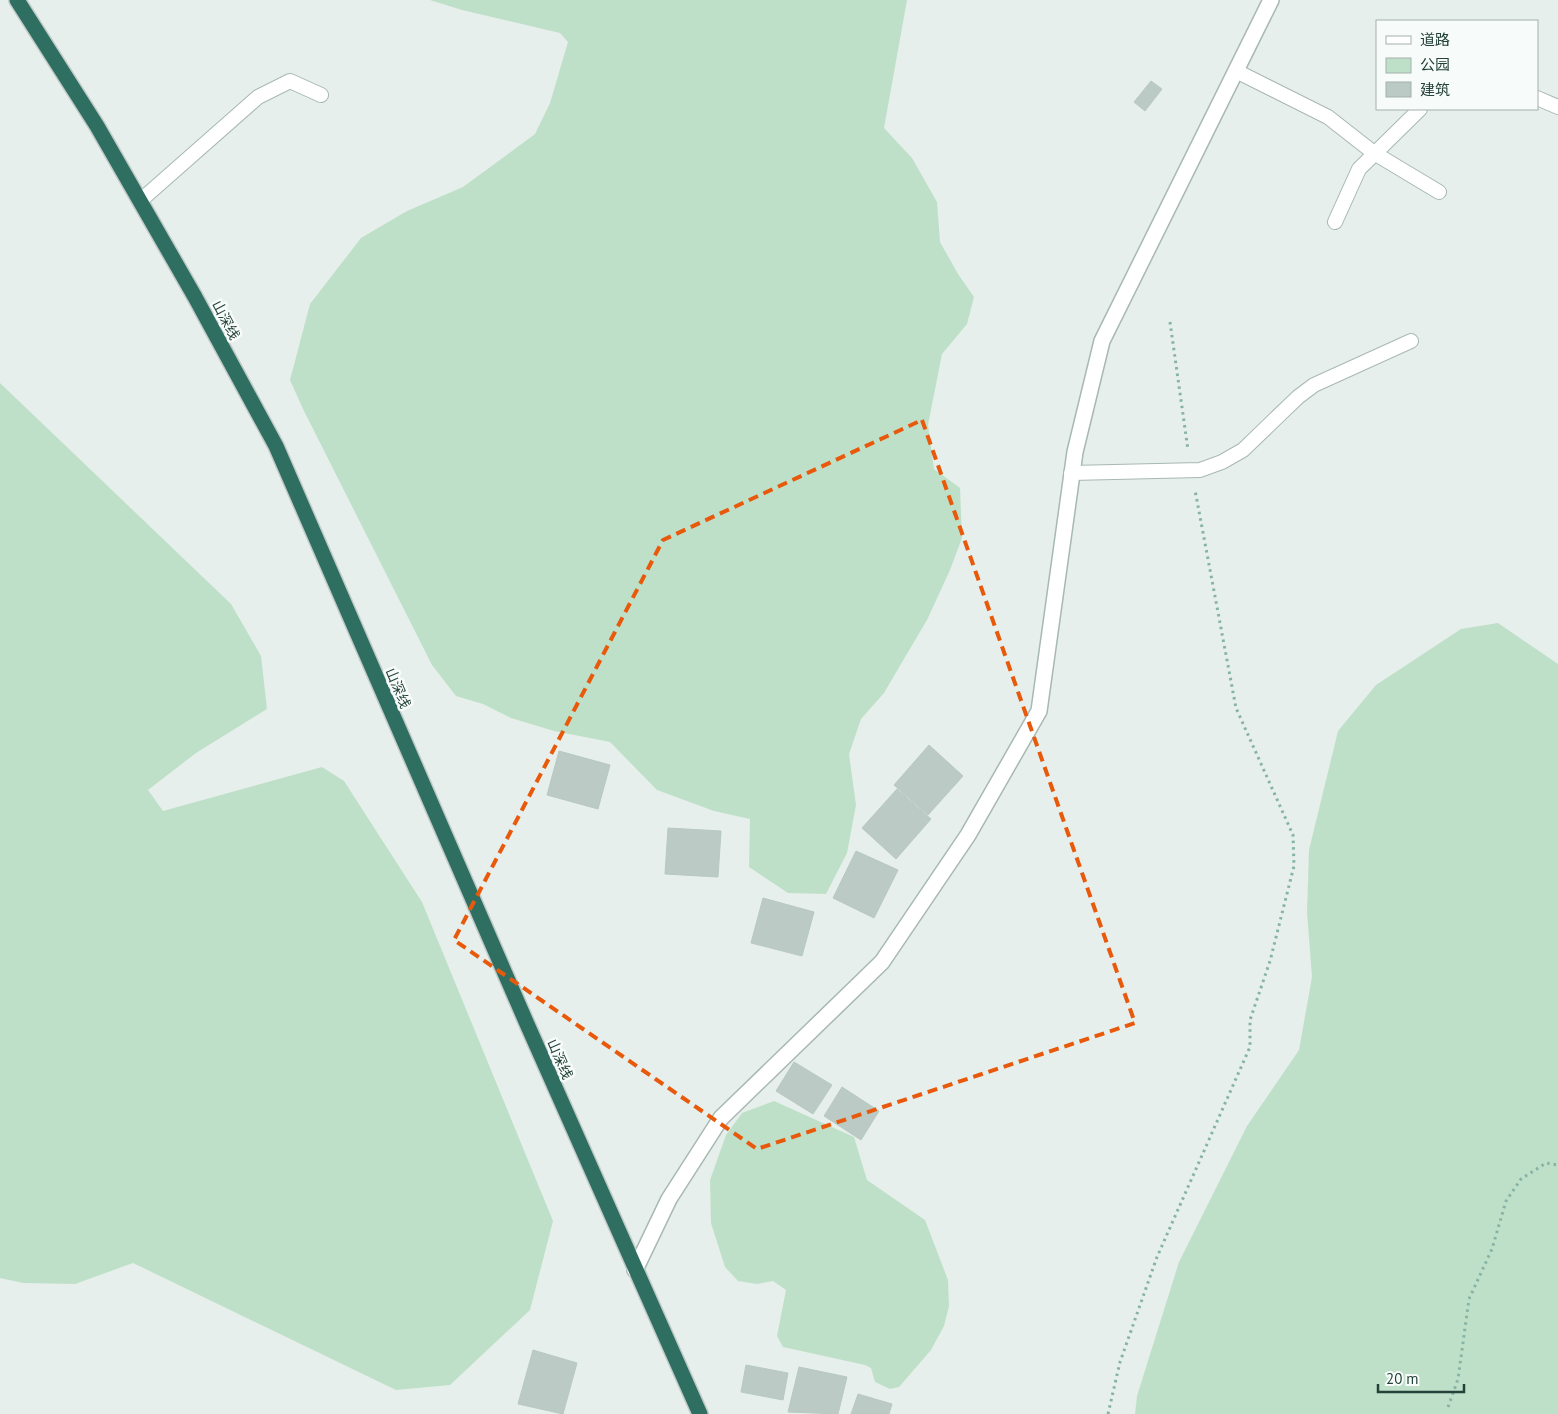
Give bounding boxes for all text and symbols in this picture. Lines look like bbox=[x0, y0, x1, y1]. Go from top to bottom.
legend bbox=[1376, 20, 1538, 110]
text: 道路 bbox=[1420, 30, 1450, 49]
text: 公园 bbox=[1420, 55, 1450, 74]
text: 建筑 bbox=[1420, 80, 1450, 99]
street label: 山深线 bbox=[208, 297, 244, 343]
street label: 山深线 bbox=[382, 665, 414, 711]
street label: 山深线 bbox=[543, 1036, 577, 1082]
scale bar bbox=[1378, 1362, 1464, 1394]
text: 20 m bbox=[1386, 1369, 1419, 1388]

